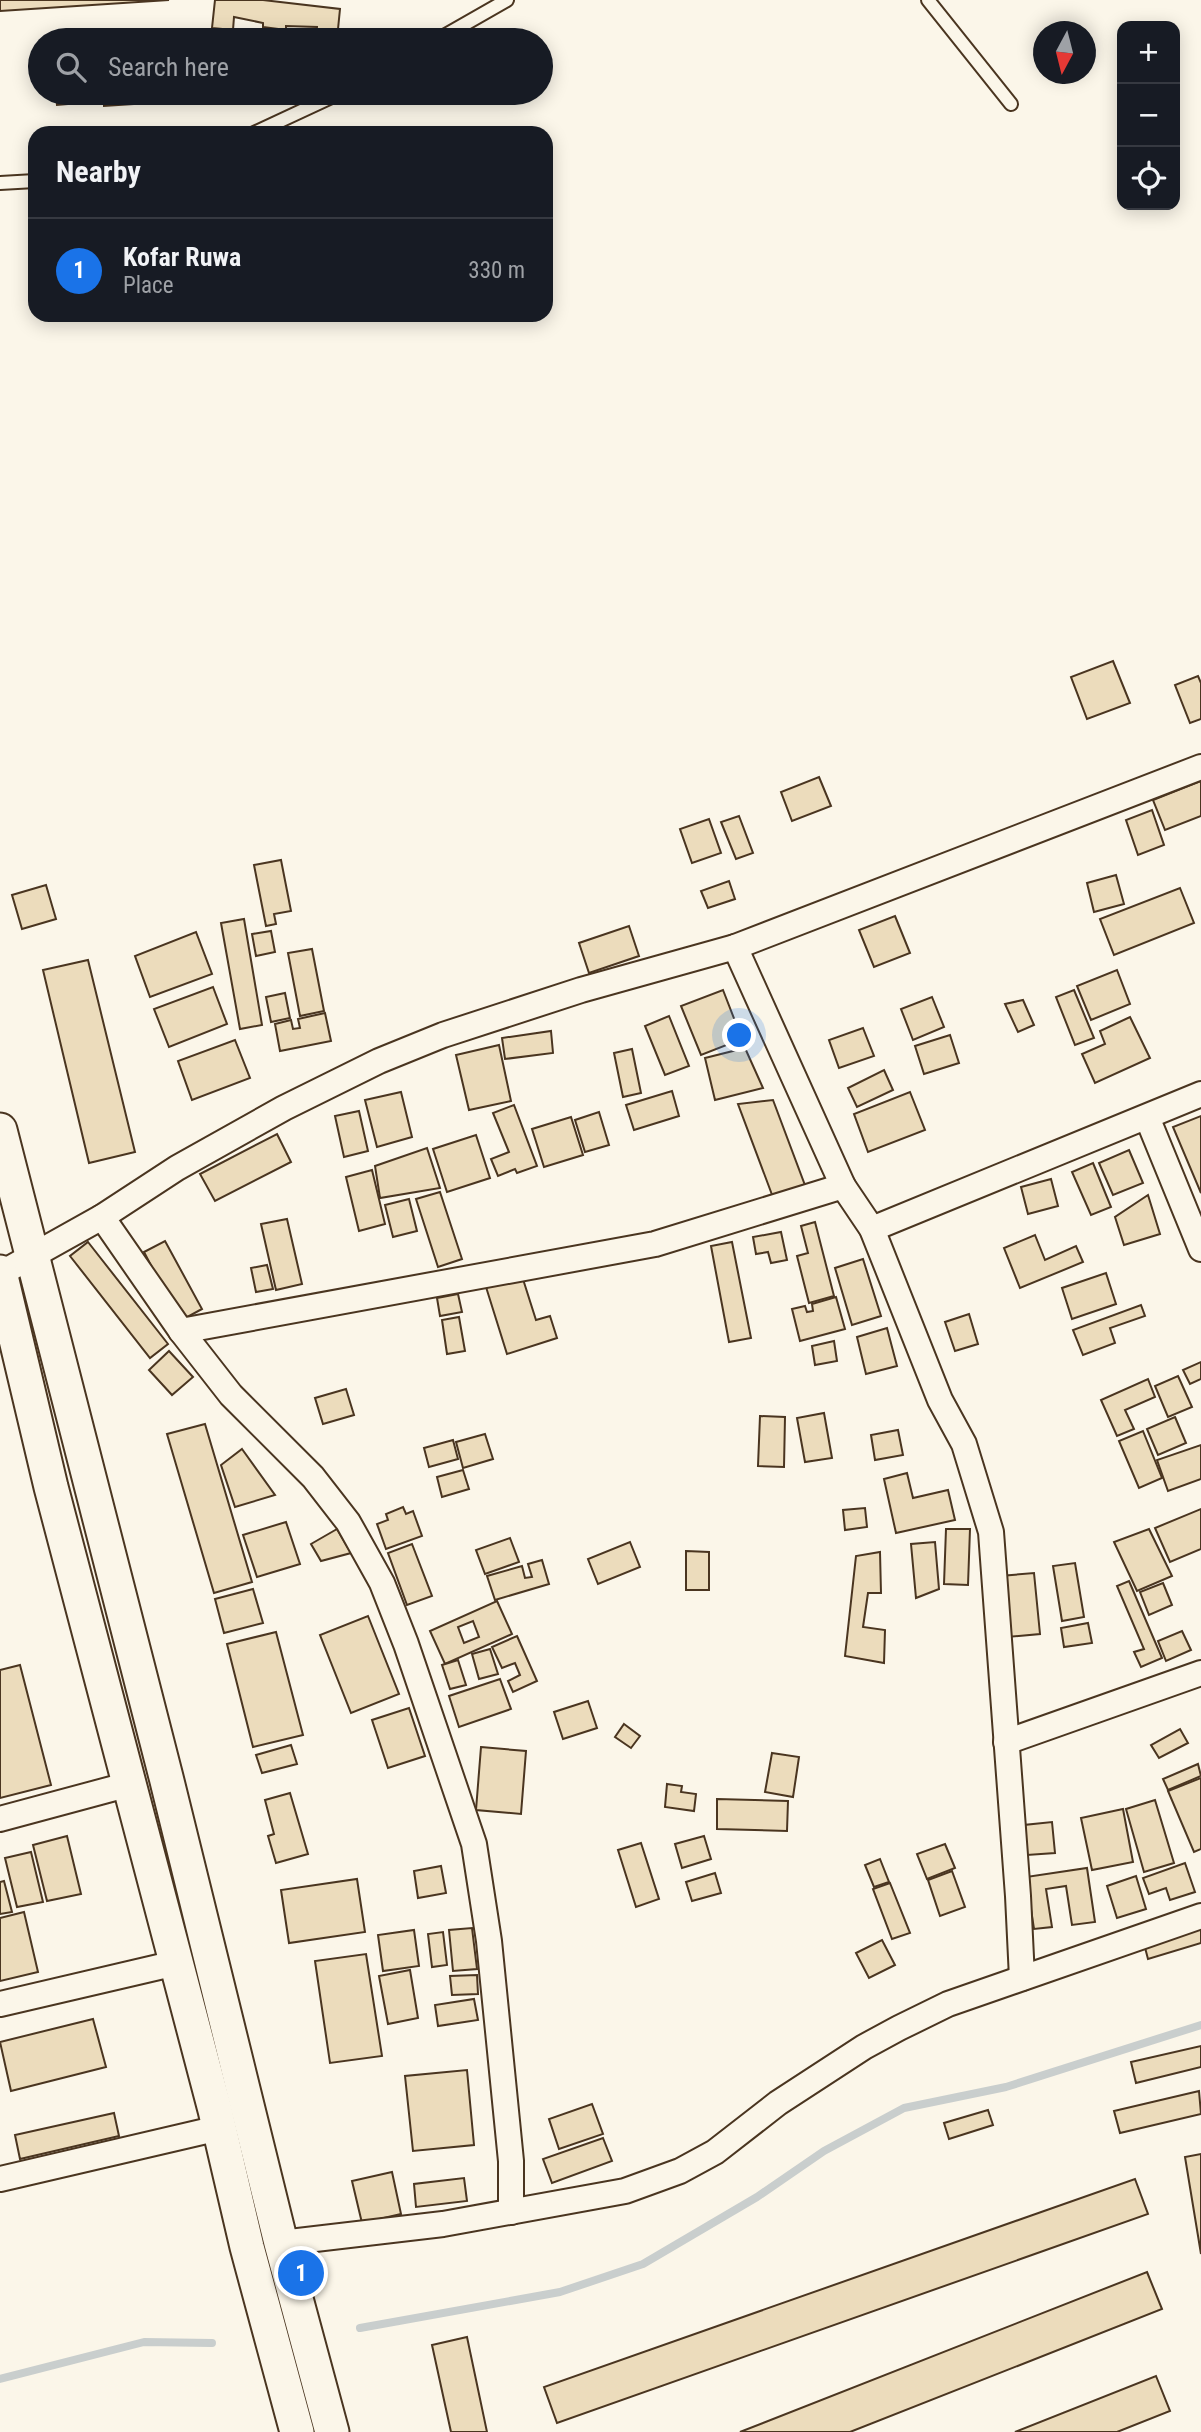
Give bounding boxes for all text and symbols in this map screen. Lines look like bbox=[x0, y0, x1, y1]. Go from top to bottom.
north arrow bbox=[1033, 21, 1096, 84]
map controls bbox=[1117, 21, 1180, 210]
button: + bbox=[1117, 21, 1180, 84]
search box bbox=[28, 28, 553, 105]
icon: search bbox=[52, 48, 90, 86]
text: Search here bbox=[108, 52, 229, 82]
button: − bbox=[1117, 84, 1180, 147]
button: locate bbox=[1117, 147, 1180, 210]
text: Nearby bbox=[56, 154, 141, 189]
text: Kofar Ruwa bbox=[123, 242, 241, 272]
text: 1 bbox=[73, 257, 85, 284]
text: 330 m bbox=[468, 257, 525, 284]
text: Place bbox=[123, 272, 173, 299]
your location bbox=[722, 1018, 756, 1052]
pin: 1 bbox=[278, 2247, 324, 2299]

